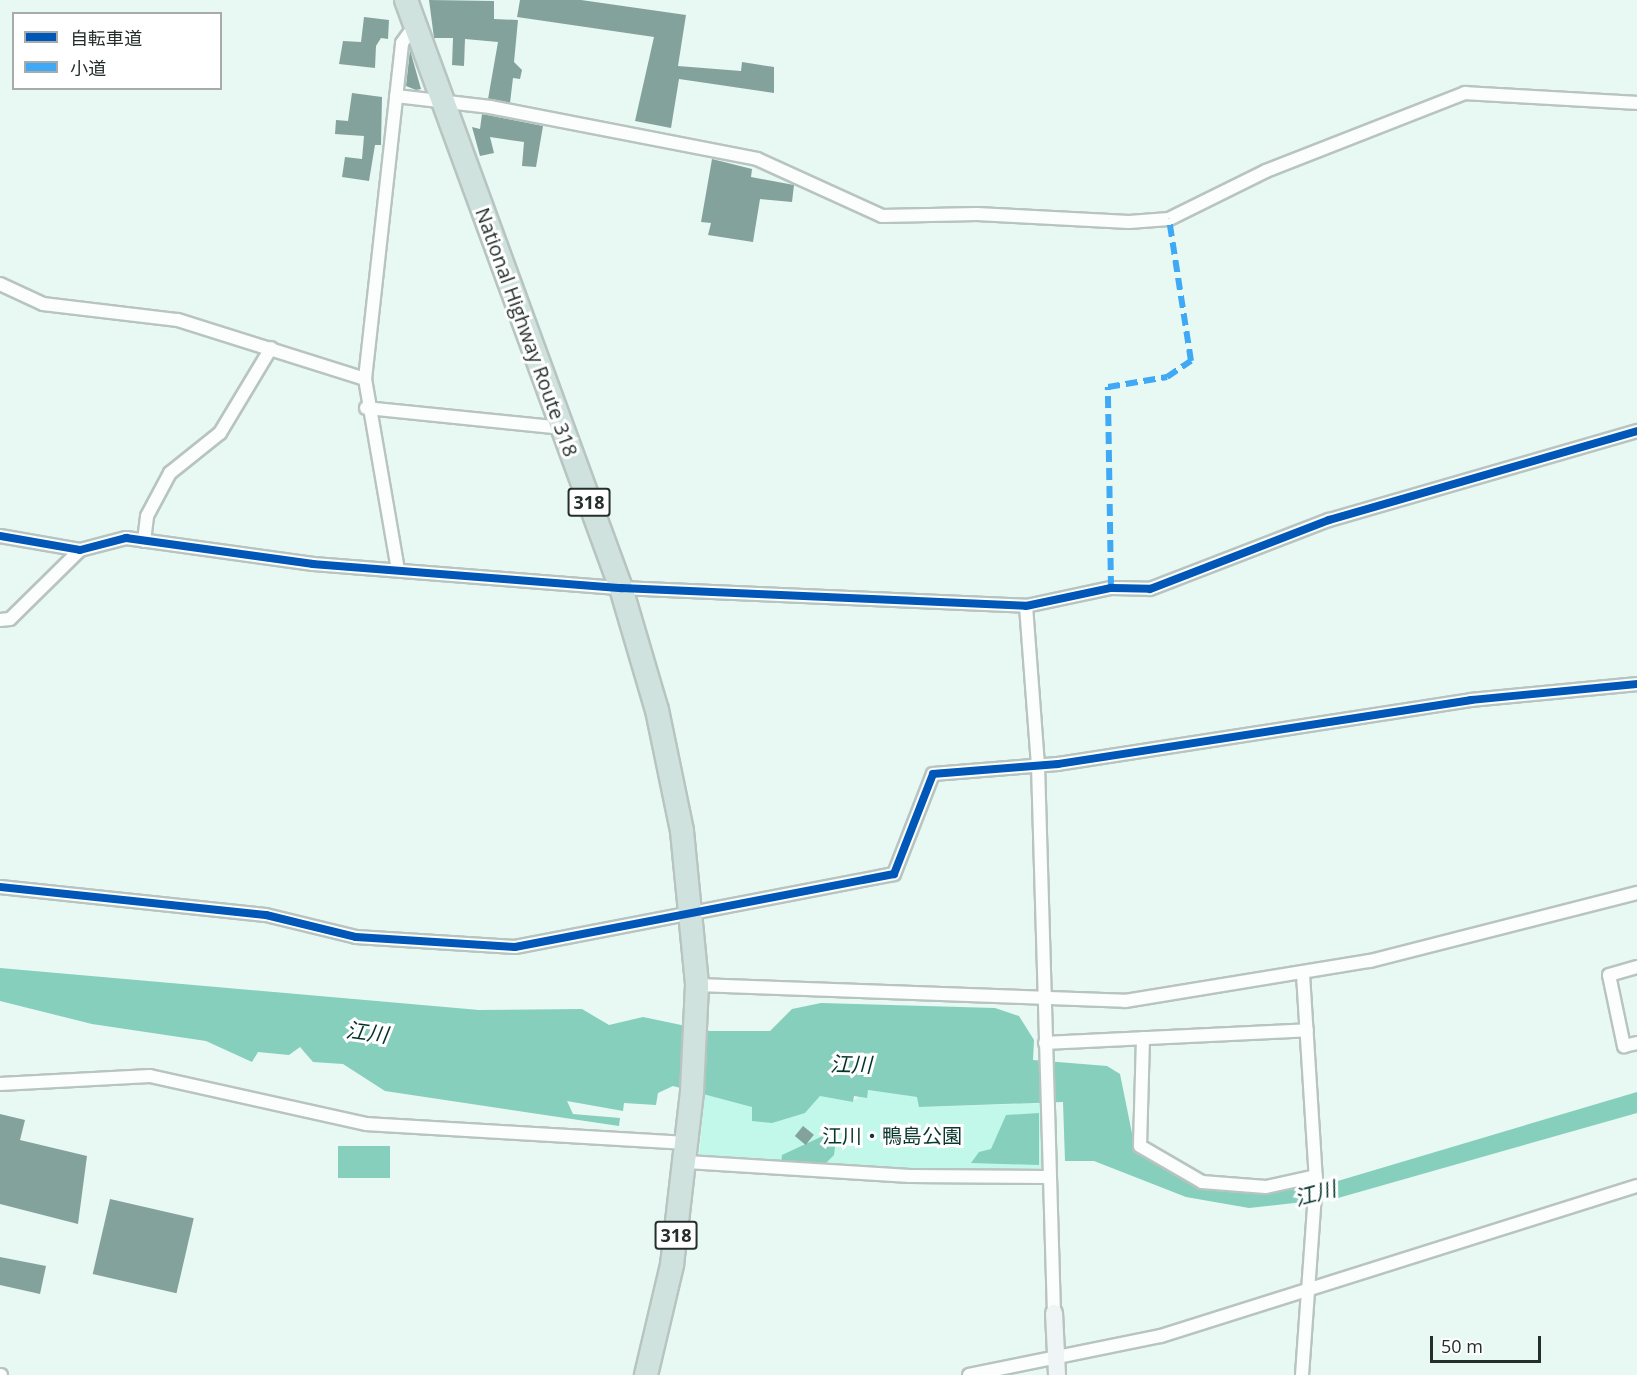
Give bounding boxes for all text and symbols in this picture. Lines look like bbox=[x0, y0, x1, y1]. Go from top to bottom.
legend bbox=[12, 12, 222, 90]
text: 自転車道 bbox=[70, 26, 142, 50]
text: 小道 bbox=[70, 56, 106, 80]
street label: National Highway Route 318 bbox=[471, 204, 583, 460]
road number: 318 bbox=[566, 487, 612, 517]
water label: 江川 bbox=[344, 1017, 390, 1047]
water label: 江川 bbox=[830, 1051, 872, 1077]
park label: 江川・鴨島公園 bbox=[822, 1123, 962, 1147]
water label: 江川 bbox=[1291, 1175, 1339, 1211]
road number: 318 bbox=[654, 1220, 698, 1250]
scale bar bbox=[1433, 1324, 1544, 1362]
text: 50 m bbox=[1441, 1334, 1483, 1358]

